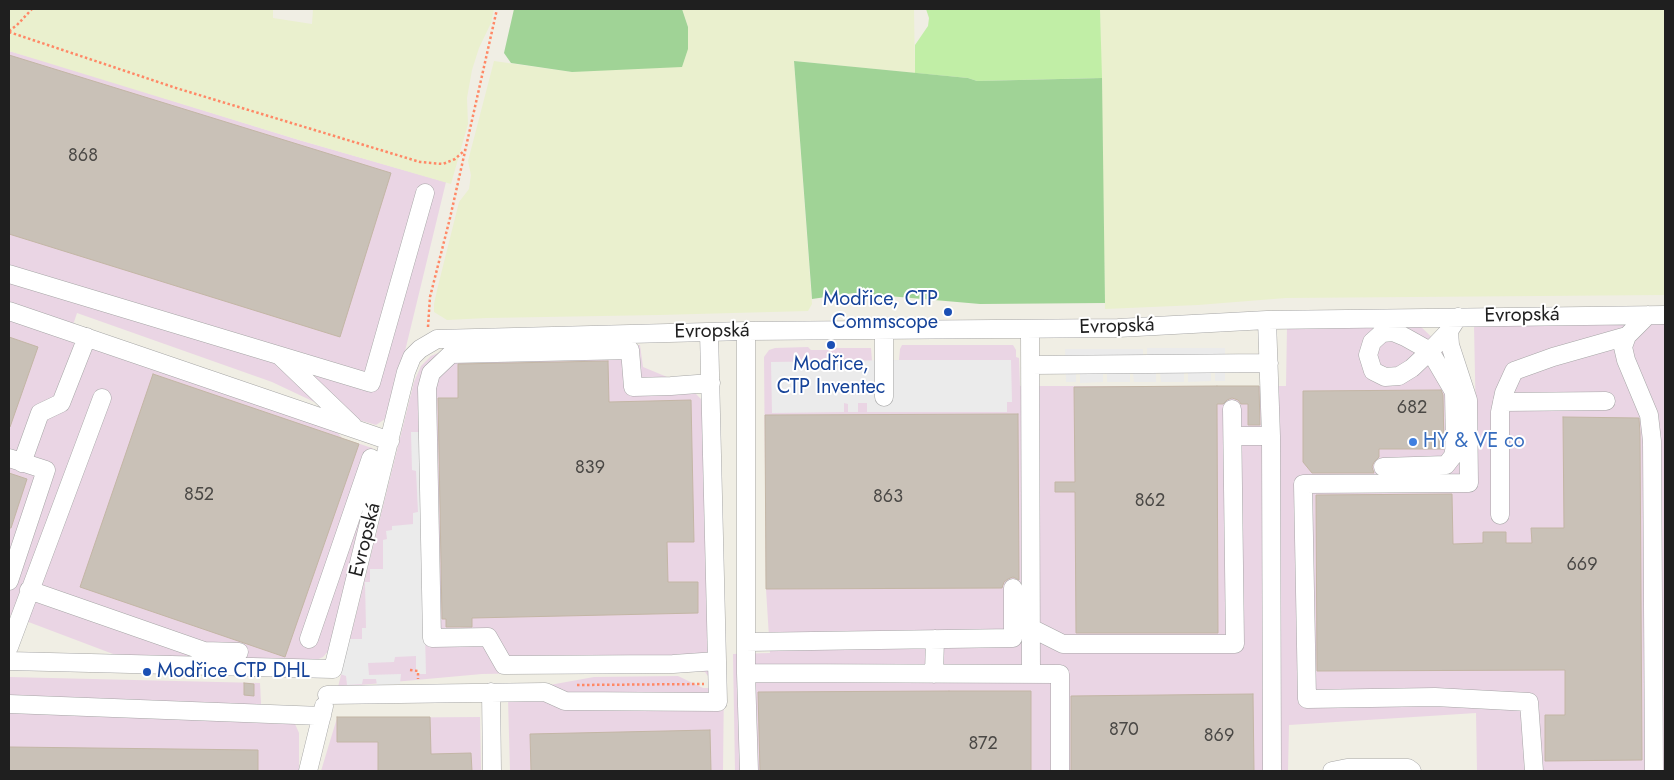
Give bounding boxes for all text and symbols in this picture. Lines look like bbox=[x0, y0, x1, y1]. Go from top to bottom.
house number: 868 bbox=[68, 146, 98, 168]
place label: Modřice, CTP Commscope bbox=[823, 288, 938, 335]
street label: Evropská bbox=[1484, 303, 1560, 329]
marker: Modřice, CTP Commscope bbox=[942, 306, 954, 318]
street label: Evropská bbox=[1079, 314, 1155, 340]
street label: Evropská bbox=[674, 319, 750, 345]
marker: Modřice, CTP Inventec bbox=[825, 339, 837, 351]
place label: Modřice, CTP Inventec bbox=[777, 353, 885, 400]
house number: 682 bbox=[1397, 398, 1427, 420]
place label: HY & VE co bbox=[1423, 430, 1525, 454]
marker: HY & VE co bbox=[1407, 436, 1419, 448]
house number: 839 bbox=[575, 458, 605, 480]
house number: 852 bbox=[184, 485, 214, 507]
house number: 863 bbox=[873, 487, 903, 509]
house number: 862 bbox=[1135, 491, 1165, 513]
street label: Evropská bbox=[345, 501, 387, 579]
house number: 669 bbox=[1566, 555, 1598, 577]
place label: Modřice CTP DHL bbox=[157, 660, 310, 684]
marker: Modřice CTP DHL bbox=[141, 666, 153, 678]
house number: 870 bbox=[1109, 720, 1139, 742]
house number: 869 bbox=[1204, 726, 1234, 748]
house number: 872 bbox=[968, 734, 998, 756]

